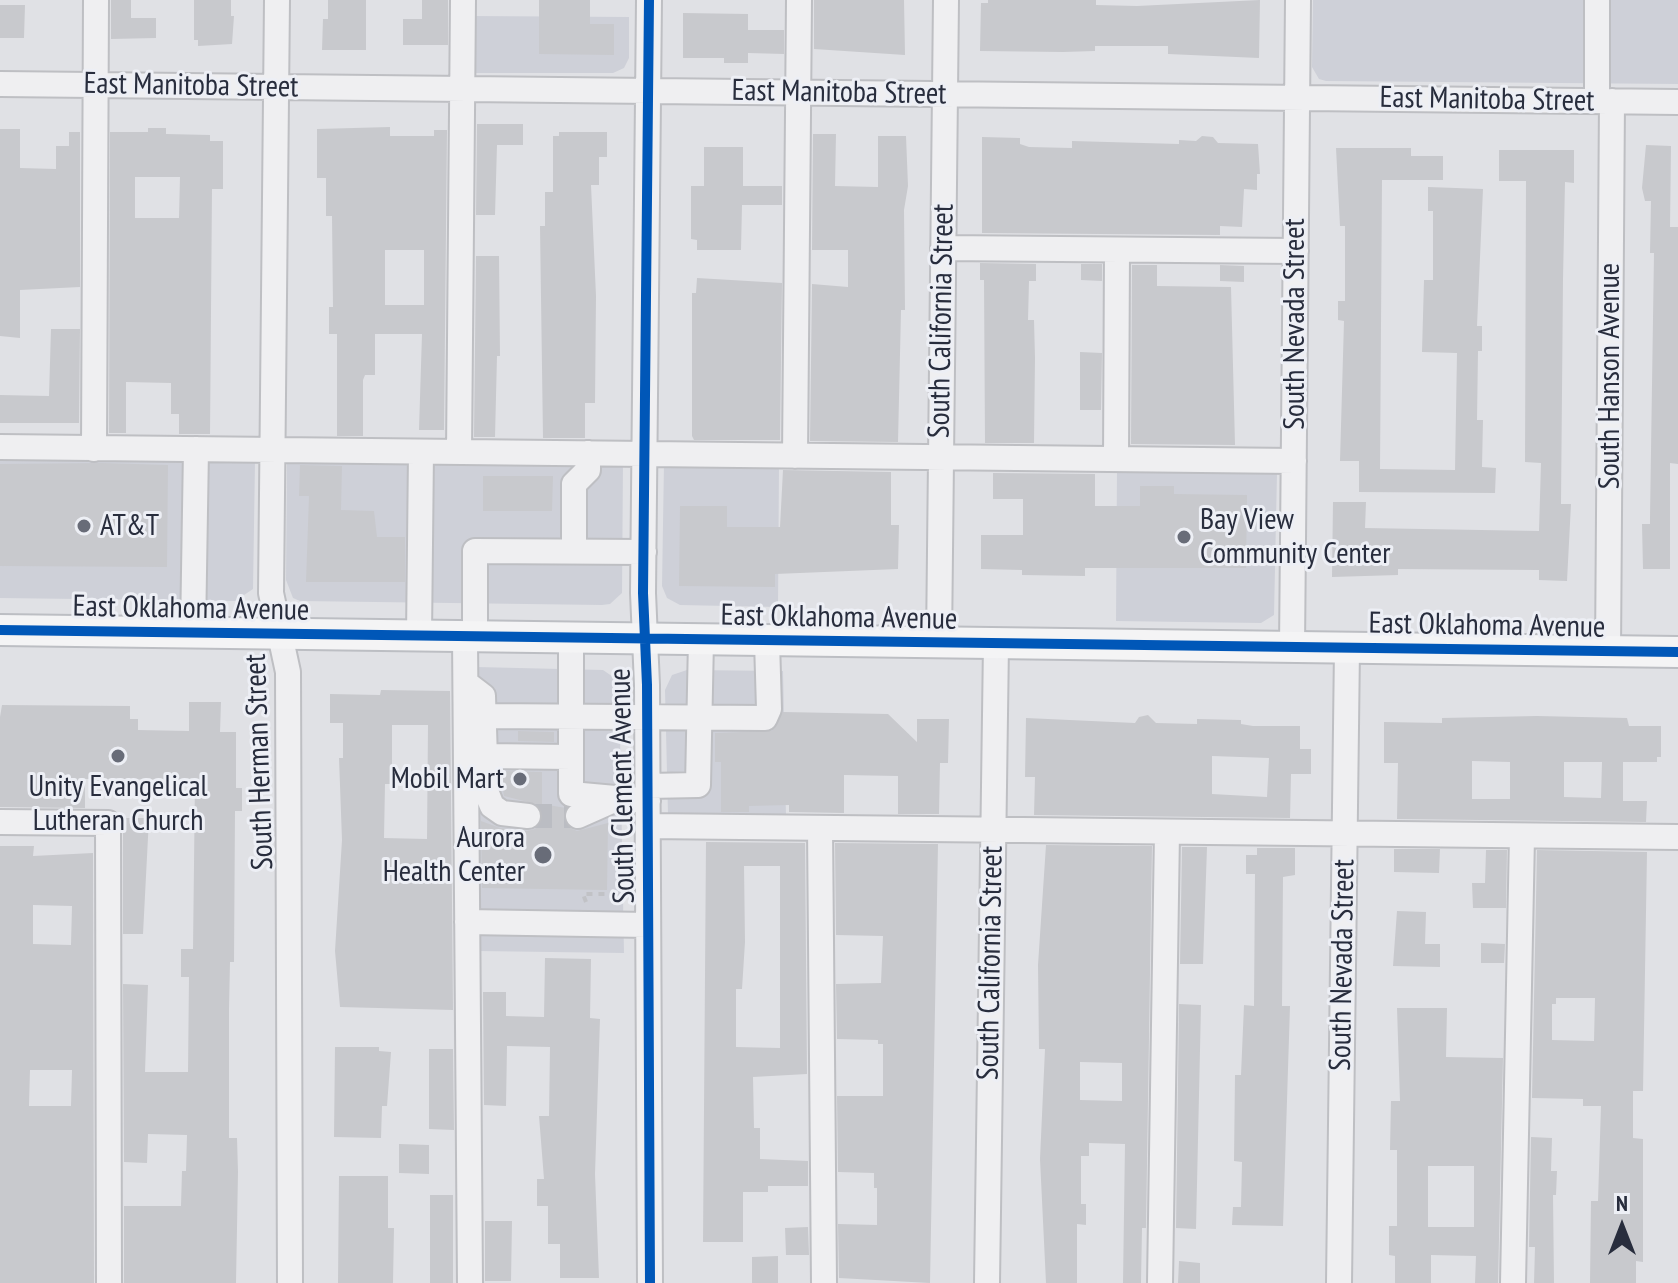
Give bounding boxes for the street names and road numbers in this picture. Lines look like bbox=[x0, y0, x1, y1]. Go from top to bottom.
street label: East Manitoba Street bbox=[83, 66, 299, 106]
street label: East Manitoba Street bbox=[731, 73, 947, 113]
street label: East Manitoba Street bbox=[1379, 80, 1595, 120]
street label: South California Street bbox=[922, 204, 962, 438]
street label: South Nevada Street bbox=[1277, 218, 1313, 430]
street label: South Hanson Avenue bbox=[1592, 263, 1628, 489]
street label: East Oklahoma Avenue bbox=[72, 589, 310, 629]
street label: East Oklahoma Avenue bbox=[720, 598, 958, 638]
street label: East Oklahoma Avenue bbox=[1368, 606, 1606, 646]
street label: South Herman Street bbox=[238, 653, 282, 871]
street label: South Clement Avenue bbox=[603, 668, 643, 904]
street label: South California Street bbox=[971, 846, 1011, 1080]
street label: South Nevada Street bbox=[1323, 859, 1363, 1071]

